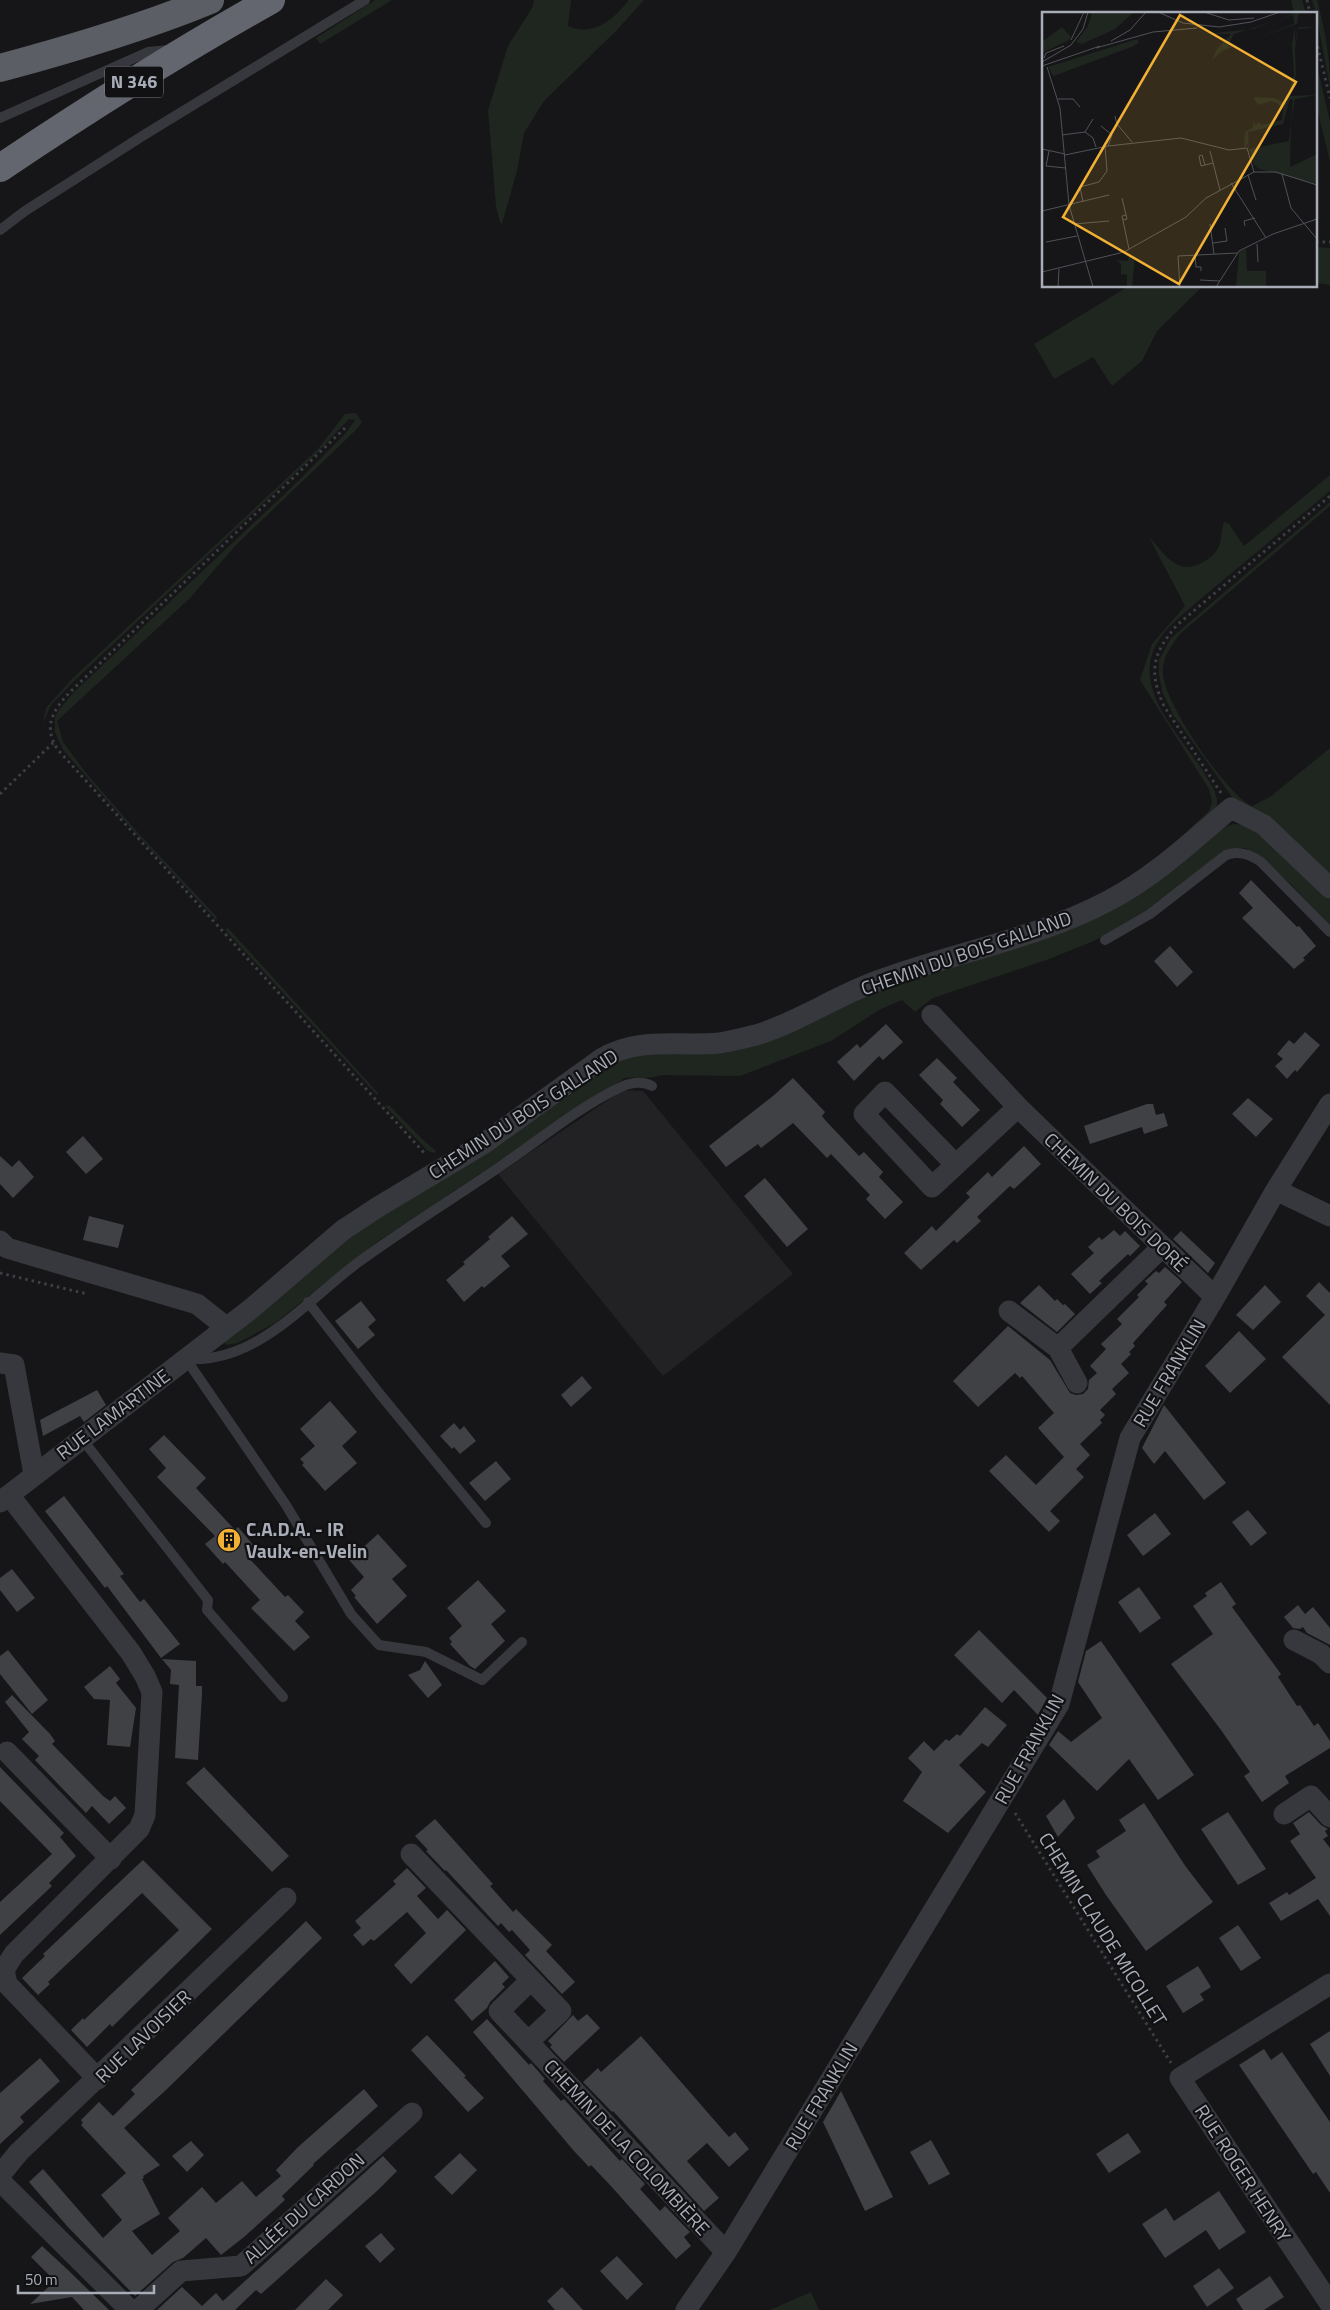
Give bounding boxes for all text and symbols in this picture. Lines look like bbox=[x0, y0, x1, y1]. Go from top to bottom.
inset map bbox=[1042, 12, 1318, 288]
road number: N 346 bbox=[105, 66, 163, 98]
street label: CHEMIN DU BOIS GALLAND bbox=[857, 903, 1075, 1002]
street label: CHEMIN DU BOIS GALLAND bbox=[422, 1041, 623, 1186]
street label: CHEMIN DU BOIS DORÉ bbox=[1038, 1125, 1195, 1278]
street label: RUE FRANKLIN bbox=[1125, 1313, 1212, 1432]
street label: RUE LAMARTINE bbox=[50, 1361, 176, 1466]
place label: C.A.D.A. - IR Vaulx-en-Velin bbox=[246, 1514, 367, 1565]
building icon: C.A.D.A. - IR Vaulx-en-Velin bbox=[216, 1527, 242, 1553]
street label: RUE FRANKLIN bbox=[986, 1688, 1071, 1809]
street label: CHEMIN CLAUDE MICOLLET bbox=[1032, 1826, 1175, 2031]
street label: RUE LAVOISIER bbox=[88, 1982, 197, 2089]
street label: RUE FRANKLIN bbox=[777, 2036, 864, 2155]
street label: CHEMIN DE LA COLOMBIÈRE bbox=[538, 2052, 717, 2241]
street label: RUE ROGER HENRY bbox=[1188, 2098, 1299, 2248]
street label: ALLÉE DU CARDON bbox=[237, 2145, 371, 2270]
scale bar bbox=[18, 2262, 154, 2294]
text: 50 m bbox=[25, 2268, 58, 2291]

